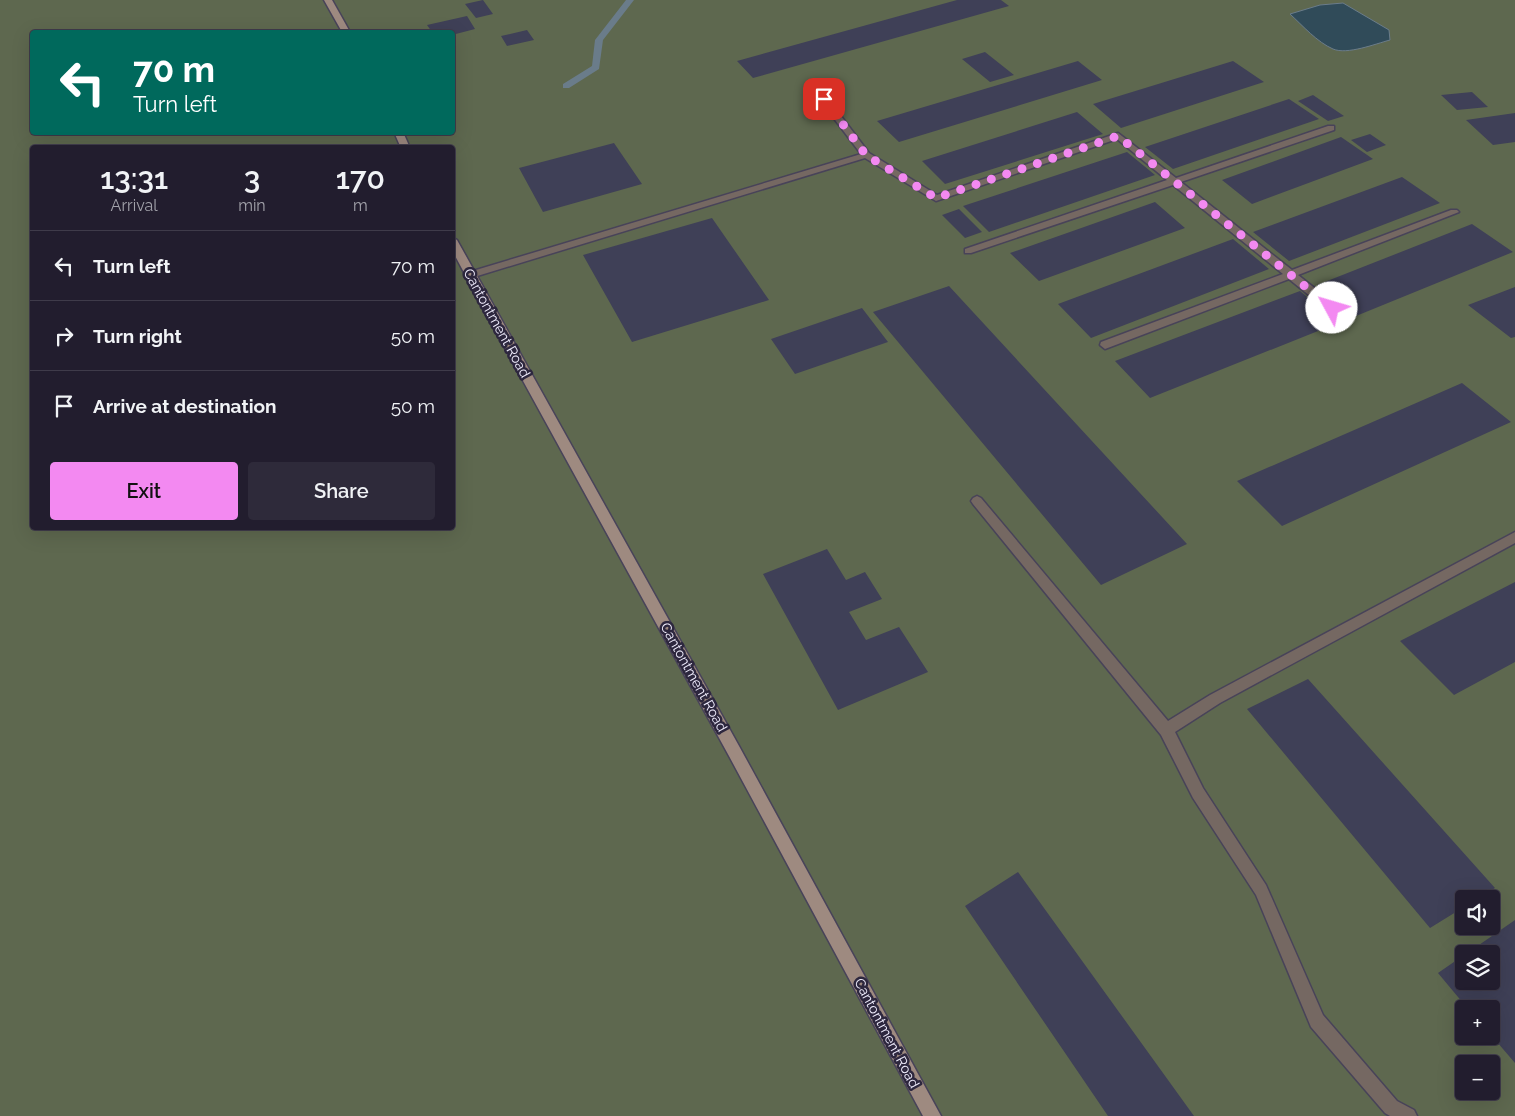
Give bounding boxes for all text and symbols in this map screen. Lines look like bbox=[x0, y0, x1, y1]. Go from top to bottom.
text: 70 m bbox=[133, 49, 215, 90]
icon: left bbox=[50, 50, 115, 115]
pin bbox=[803, 78, 845, 120]
icon: arrive bbox=[810, 85, 838, 113]
text: Turn left bbox=[133, 91, 217, 117]
text: 13:31 bbox=[100, 161, 168, 196]
text: 3 bbox=[244, 161, 260, 196]
text: 170 bbox=[336, 161, 385, 196]
text: Arrival bbox=[111, 196, 158, 215]
text: min bbox=[238, 196, 266, 215]
text: m bbox=[353, 196, 368, 215]
icon: left bbox=[50, 252, 78, 280]
text: Turn left bbox=[93, 255, 170, 277]
text: 70 m bbox=[391, 255, 435, 277]
street label: Cantontment Road bbox=[460, 266, 534, 380]
position arrow bbox=[1305, 281, 1357, 333]
icon: right bbox=[50, 322, 78, 350]
text: Turn right bbox=[93, 325, 182, 347]
text: 50 m bbox=[391, 325, 435, 347]
icon: arrive bbox=[50, 392, 78, 420]
text: Arrive at destination bbox=[93, 395, 277, 417]
text: 50 m bbox=[391, 395, 435, 417]
button: Exit bbox=[50, 462, 238, 520]
button: Share bbox=[248, 462, 435, 520]
street label: Cantontment Road bbox=[657, 620, 731, 734]
map controls bbox=[1455, 890, 1500, 1100]
button: sound bbox=[1455, 890, 1500, 935]
button: layers bbox=[1455, 945, 1500, 990]
street label: Cantontment Road bbox=[851, 975, 923, 1091]
button: + bbox=[1455, 1000, 1500, 1045]
button: − bbox=[1455, 1055, 1500, 1100]

